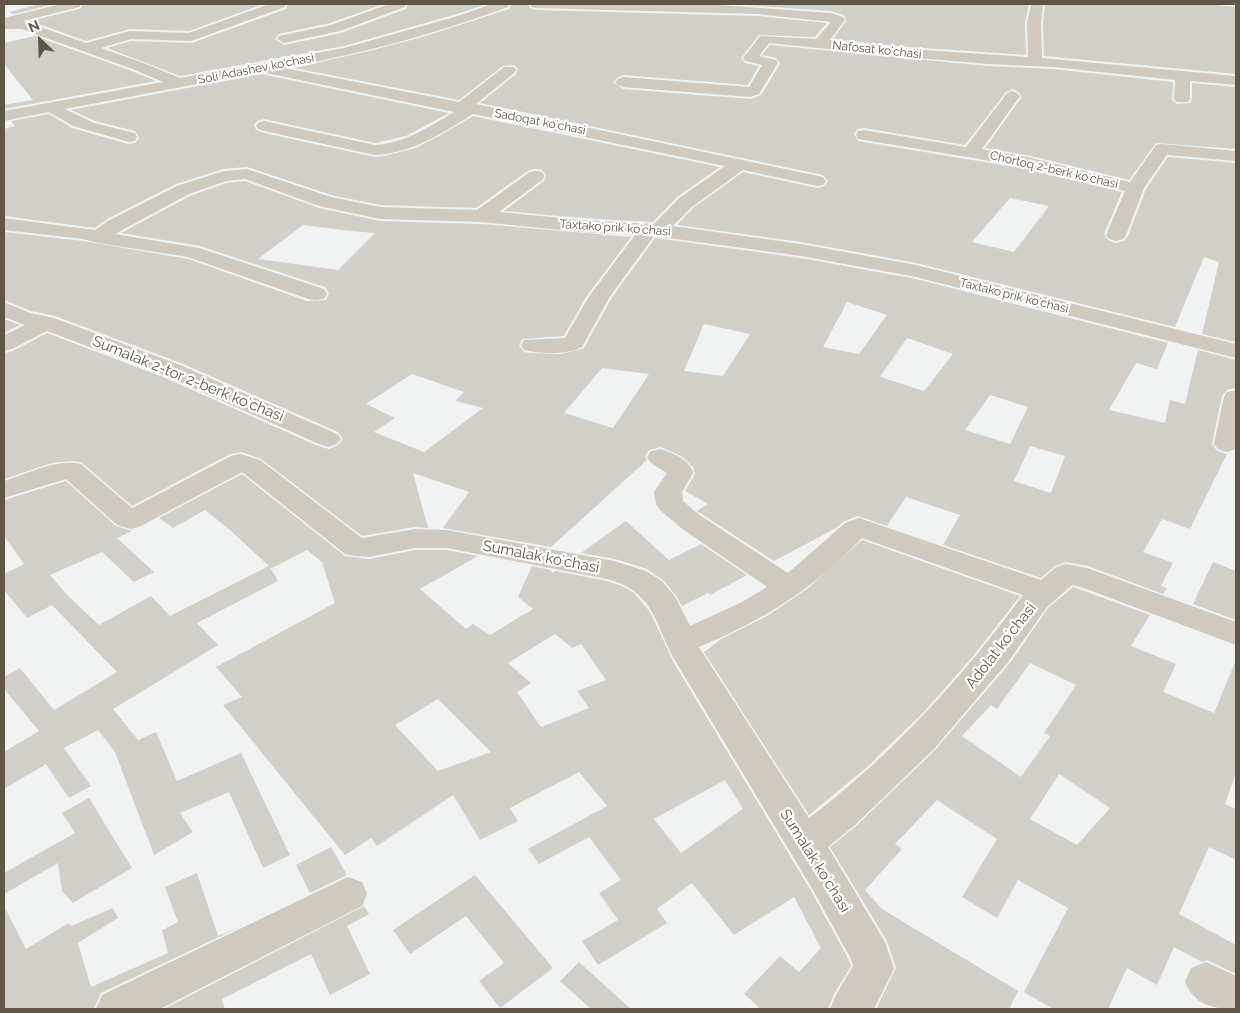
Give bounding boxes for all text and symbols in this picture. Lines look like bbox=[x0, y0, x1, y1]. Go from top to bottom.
north arrow bbox=[15, 15, 65, 65]
text: N bbox=[26, 17, 42, 36]
street label: Nafosat koʻchasi bbox=[832, 38, 922, 62]
street label: Soli Adashev ko'chasi bbox=[197, 51, 315, 87]
street label: Sadoqat koʻchasi bbox=[493, 106, 587, 138]
street label: Chortoq 2-berk koʻchasi bbox=[989, 148, 1119, 192]
street label: Taxtakoʻprik koʻchasi bbox=[559, 217, 671, 239]
street label: Taxtakoʻprik koʻchasi bbox=[958, 276, 1070, 316]
street label: Sumalak 2-tor 2-berk koʻchasi bbox=[90, 332, 286, 426]
street label: Sumalak koʻchasi bbox=[481, 537, 601, 577]
street label: Adolat koʻchasi bbox=[962, 600, 1040, 692]
street label: Sumalak koʻchasi bbox=[776, 806, 854, 916]

